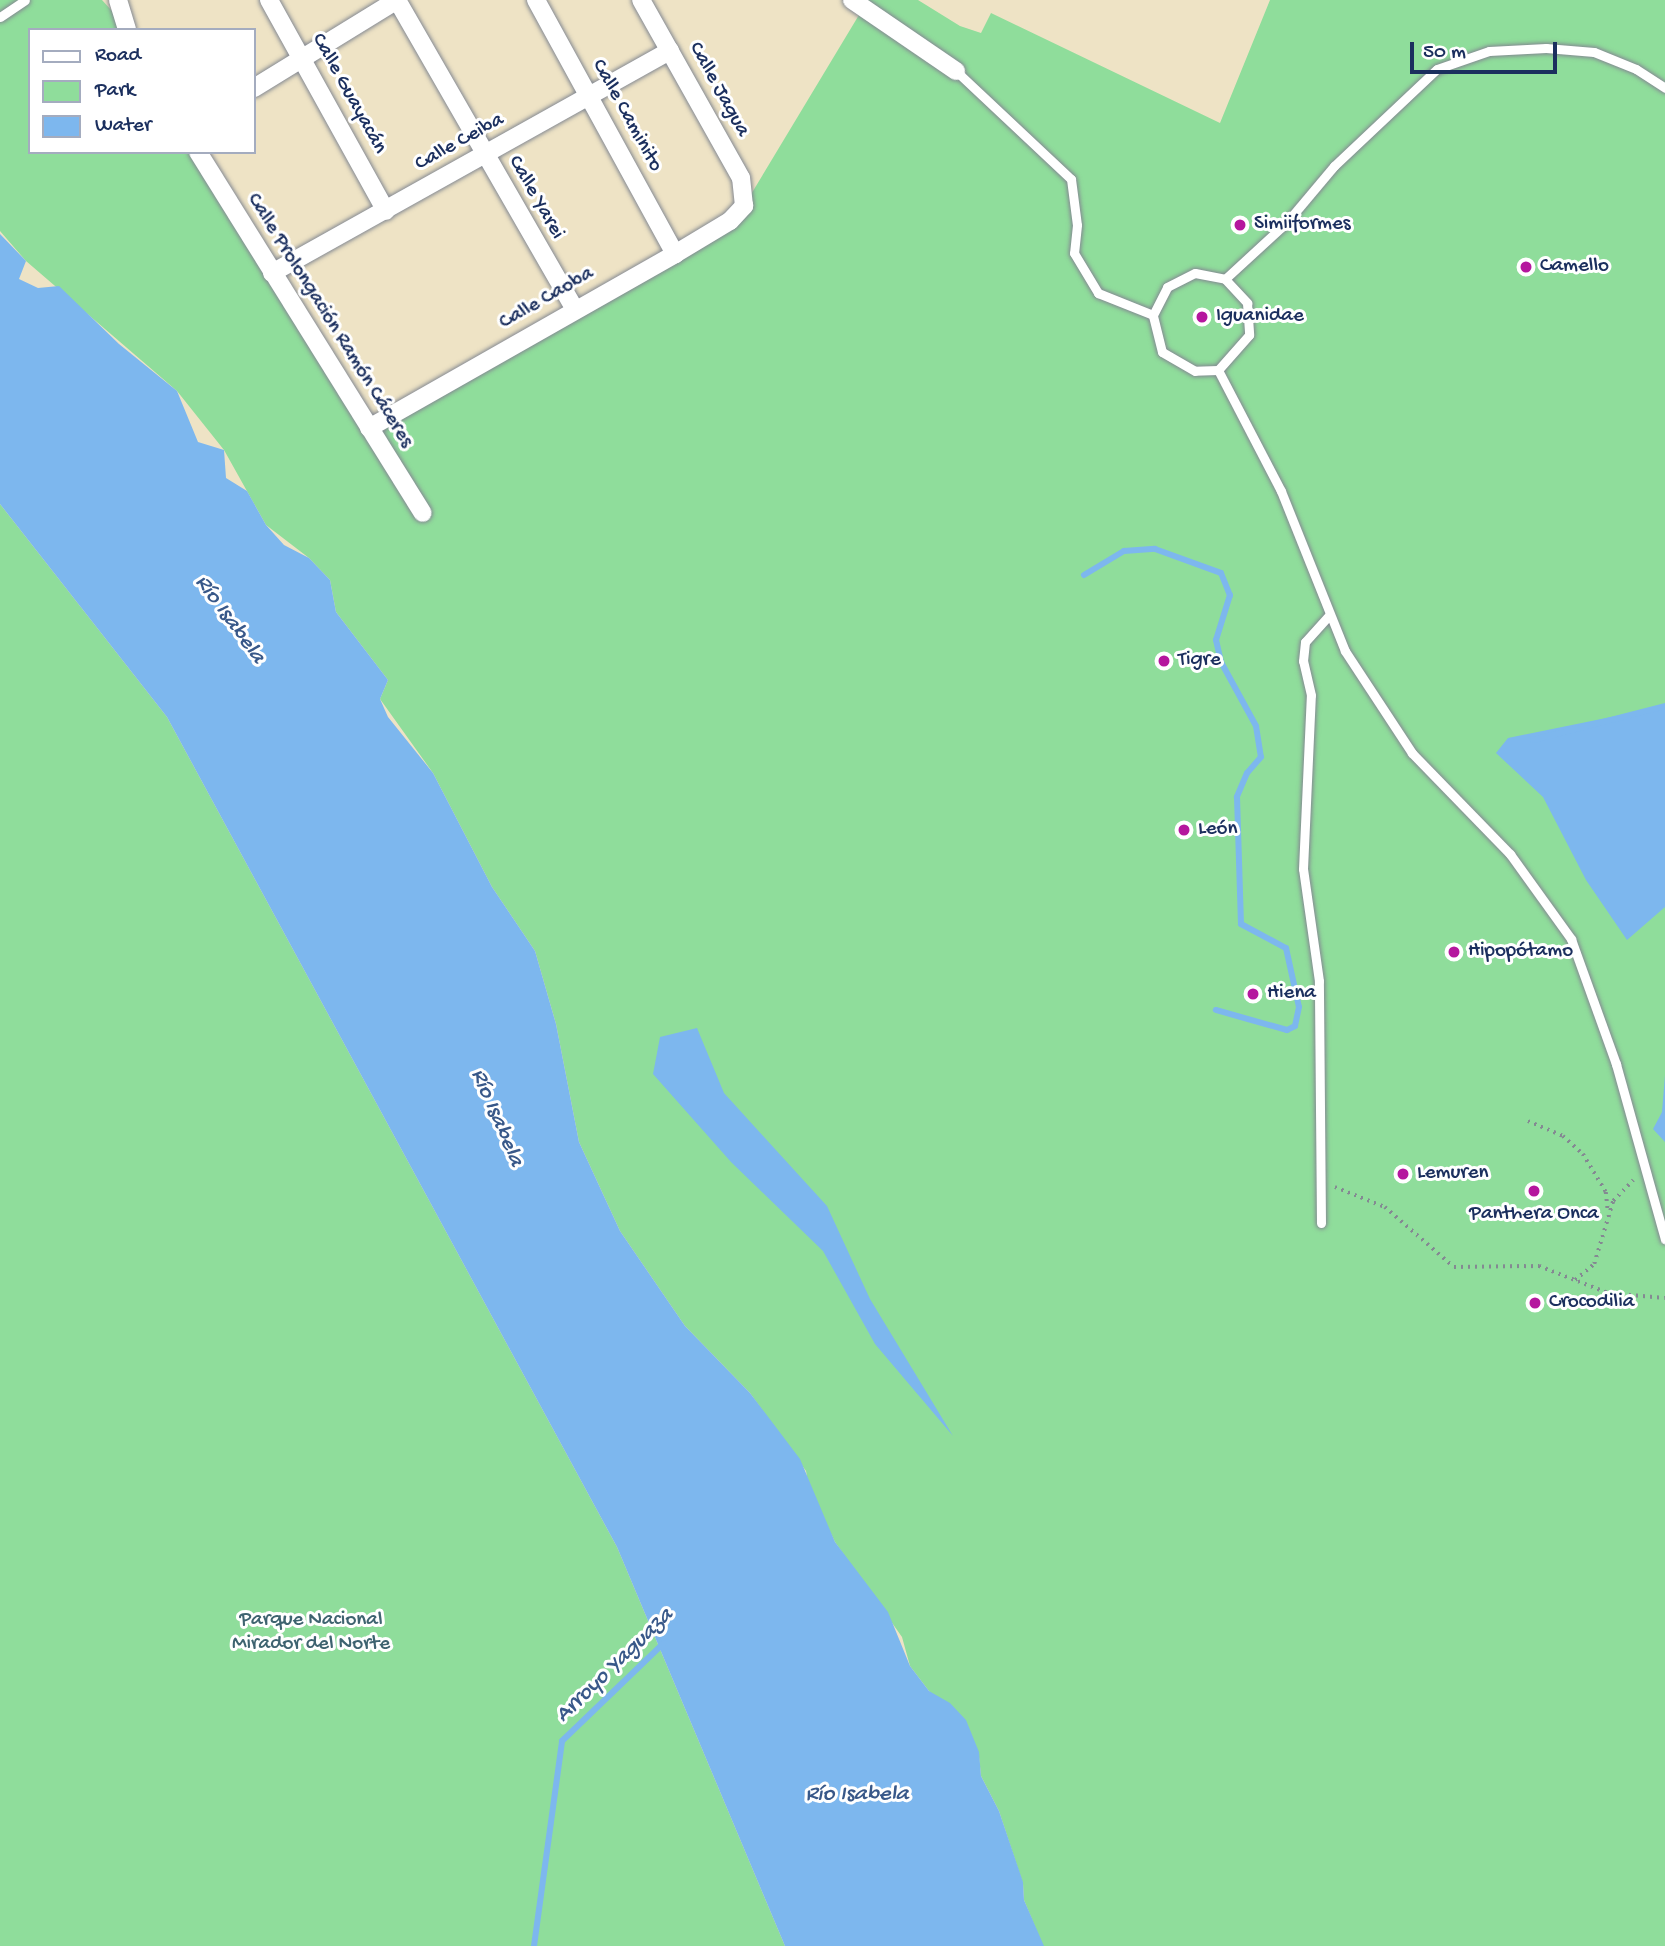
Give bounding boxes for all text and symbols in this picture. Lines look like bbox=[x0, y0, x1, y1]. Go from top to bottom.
legend bbox=[28, 28, 256, 154]
scale bar bbox=[1413, 28, 1560, 72]
street label: Calle Guayacán bbox=[305, 29, 391, 159]
street label: Calle Jagua bbox=[682, 38, 754, 142]
text: 50 m bbox=[1423, 41, 1466, 66]
text: Road bbox=[95, 44, 141, 69]
street label: Calle Caminito bbox=[585, 55, 667, 177]
text: Park bbox=[95, 79, 135, 104]
street label: Calle Ceiba bbox=[411, 108, 509, 178]
text: Water bbox=[95, 114, 151, 139]
street label: Calle Yarei bbox=[501, 152, 569, 244]
street label: Calle Prolongación Ramón Cáceres bbox=[240, 189, 418, 453]
place label: Simiiformes bbox=[1254, 212, 1351, 238]
marker: Simiiformes bbox=[1232, 217, 1248, 233]
place label: Camello bbox=[1540, 254, 1609, 280]
marker: Camello bbox=[1518, 259, 1534, 275]
street label: Calle Caoba bbox=[495, 262, 599, 336]
place label: Iguanidae bbox=[1216, 304, 1304, 330]
marker: Iguanidae bbox=[1194, 309, 1210, 325]
water label: Río Isabela bbox=[188, 570, 270, 670]
place label: Tigre bbox=[1178, 648, 1221, 674]
marker: Tigre bbox=[1156, 653, 1172, 669]
place label: León bbox=[1198, 817, 1237, 843]
marker: León bbox=[1176, 822, 1192, 838]
place label: Hipopótamo bbox=[1468, 939, 1573, 965]
marker: Hipopótamo bbox=[1446, 944, 1462, 960]
place label: Hiena bbox=[1267, 981, 1316, 1007]
marker: Hiena bbox=[1245, 986, 1261, 1002]
water label: Río Isabela bbox=[463, 1065, 529, 1171]
place label: Lemuren bbox=[1417, 1161, 1489, 1187]
marker: Lemuren bbox=[1395, 1166, 1411, 1182]
marker: Panthera Onca bbox=[1526, 1183, 1542, 1199]
place label: Panthera Onca bbox=[1469, 1202, 1599, 1228]
place label: Crocodilia bbox=[1549, 1290, 1634, 1316]
marker: Crocodilia bbox=[1527, 1295, 1543, 1311]
water label: Arroyo Yaguaza bbox=[550, 1603, 680, 1729]
park label: Parque Nacional Mirador del Norte bbox=[232, 1608, 390, 1658]
water label: Río Isabela bbox=[805, 1781, 909, 1809]

